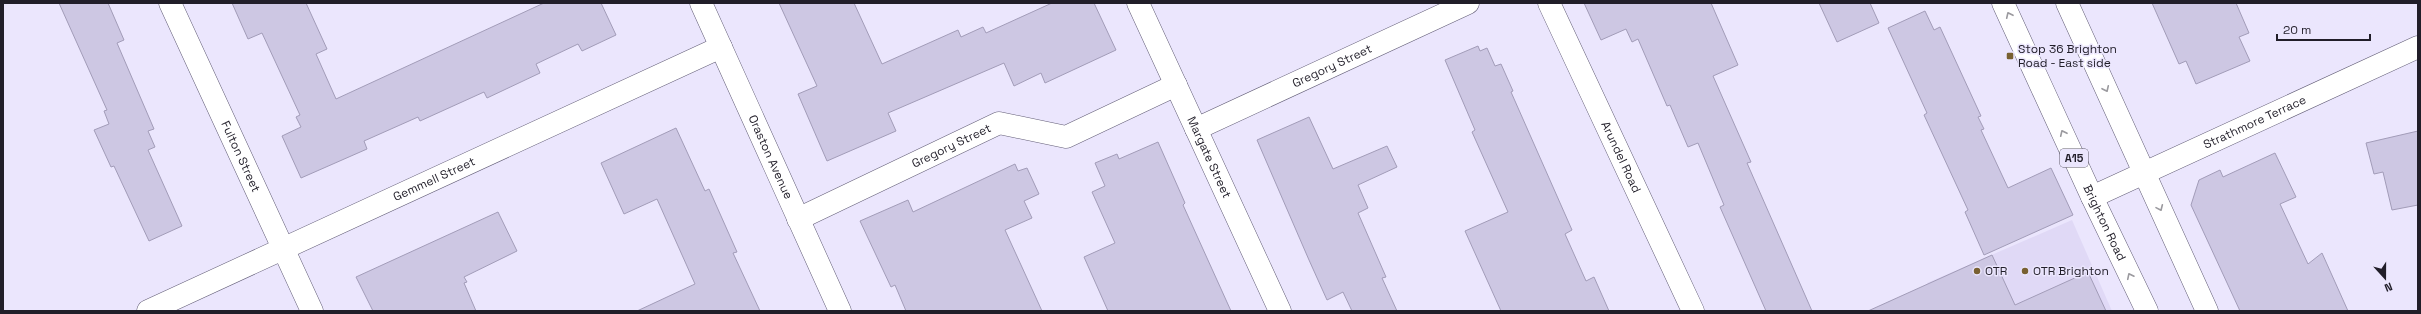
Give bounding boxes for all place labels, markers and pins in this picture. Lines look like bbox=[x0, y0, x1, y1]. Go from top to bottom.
place label: Stop 36 Brighton Road - East side bbox=[2018, 41, 2117, 71]
marker: Stop 36 Brighton Road - East side bbox=[2005, 51, 2015, 61]
place label: OTR bbox=[1985, 263, 2007, 279]
place label: OTR Brighton bbox=[2033, 263, 2109, 279]
marker: OTR bbox=[1972, 266, 1982, 276]
marker: OTR Brighton bbox=[2020, 266, 2030, 276]

